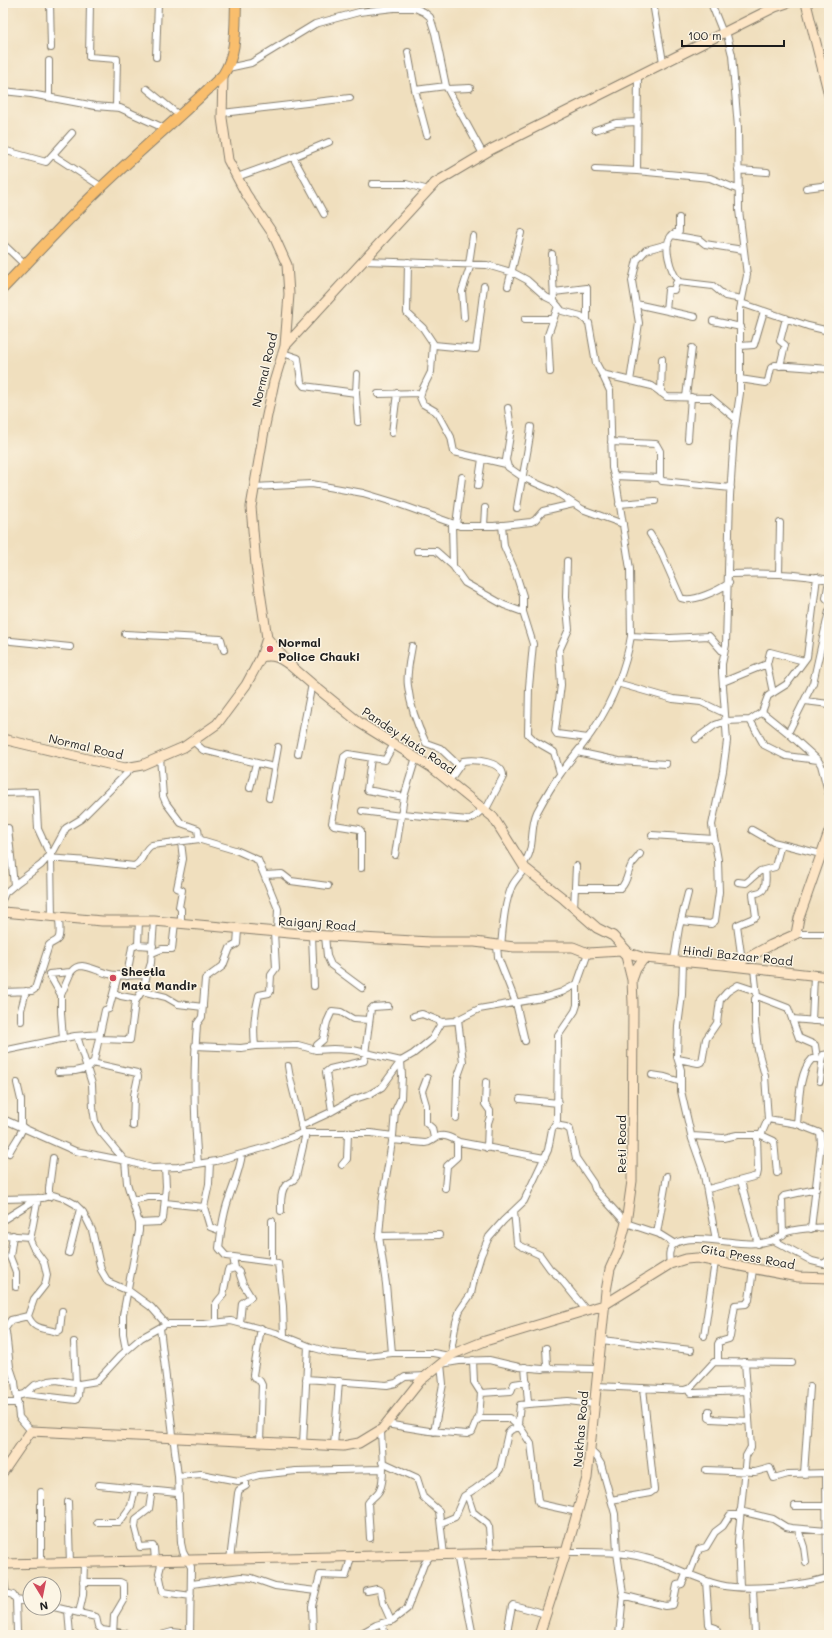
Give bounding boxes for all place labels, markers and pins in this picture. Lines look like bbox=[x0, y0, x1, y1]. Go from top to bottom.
place label: Normal Police Chauki bbox=[278, 634, 360, 664]
marker: Normal Police Chauki bbox=[265, 644, 275, 654]
place label: Sheetla Mata Mandir bbox=[121, 963, 197, 993]
marker: Sheetla Mata Mandir bbox=[108, 973, 118, 983]

